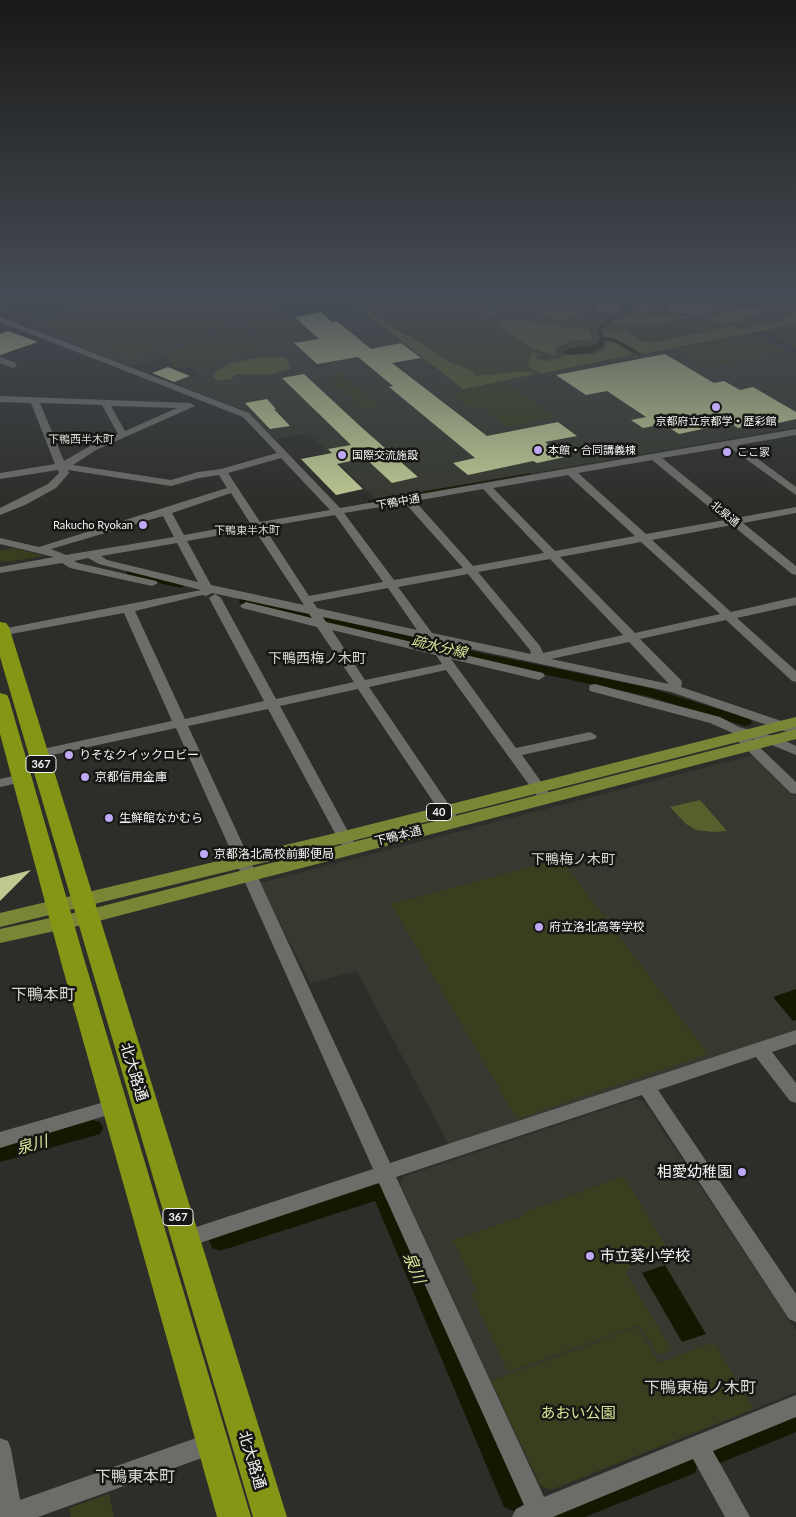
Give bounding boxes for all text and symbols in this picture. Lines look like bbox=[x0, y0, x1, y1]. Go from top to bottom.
marker: 京都府立京都学・歴彩館 bbox=[710, 401, 722, 413]
place label: 京都府立京都学・歴彩館 bbox=[656, 414, 776, 428]
district label: 下鴨西半木町 bbox=[48, 432, 114, 446]
place label: 本館・合同講義棟 bbox=[548, 443, 636, 457]
marker: 本館・合同講義棟 bbox=[532, 444, 544, 456]
place label: ここ家 bbox=[737, 445, 770, 459]
marker: ここ家 bbox=[721, 446, 733, 458]
place label: 国際交流施設 bbox=[352, 448, 418, 462]
marker: 国際交流施設 bbox=[336, 449, 348, 461]
street label: 下鴨中通 bbox=[375, 492, 421, 512]
street label: 北泉通 bbox=[708, 498, 742, 530]
place label: Rakucho Ryokan bbox=[53, 518, 133, 532]
marker: Rakucho Ryokan bbox=[137, 519, 149, 531]
district label: 下鴨東半木町 bbox=[214, 523, 280, 537]
water label: 疏水分線 bbox=[410, 633, 468, 661]
district label: 下鴨西梅ノ木町 bbox=[268, 650, 366, 666]
place label: りそなクイックロビー bbox=[79, 748, 199, 762]
marker: りそなクイックロビー bbox=[63, 749, 75, 761]
road number: 367 bbox=[26, 756, 56, 772]
place label: 京都信用金庫 bbox=[95, 770, 167, 784]
marker: 京都信用金庫 bbox=[79, 771, 91, 783]
road number: 40 bbox=[426, 804, 452, 820]
place label: 生鮮館なかむら bbox=[119, 811, 203, 825]
marker: 生鮮館なかむら bbox=[103, 812, 115, 824]
street label: 下鴨本通 bbox=[373, 823, 423, 849]
place label: 京都洛北高校前郵便局 bbox=[214, 847, 334, 861]
marker: 京都洛北高校前郵便局 bbox=[198, 848, 210, 860]
district label: 下鴨梅ノ木町 bbox=[531, 851, 615, 867]
place label: 府立洛北高等学校 bbox=[549, 920, 645, 934]
marker: 府立洛北高等学校 bbox=[533, 921, 545, 933]
district label: 下鴨本町 bbox=[11, 985, 75, 1005]
street label: 北大路通 bbox=[117, 1041, 151, 1103]
water label: 泉川 bbox=[14, 1132, 50, 1158]
place label: 相愛幼稚園 bbox=[657, 1163, 732, 1181]
marker: 相愛幼稚園 bbox=[736, 1166, 748, 1178]
road number: 367 bbox=[163, 1208, 193, 1226]
place label: 市立葵小学校 bbox=[600, 1247, 690, 1265]
water label: 泉川 bbox=[399, 1250, 429, 1286]
marker: 市立葵小学校 bbox=[584, 1250, 596, 1262]
district label: 下鴨東梅ノ木町 bbox=[644, 1378, 756, 1398]
park label: あおい公園 bbox=[541, 1404, 615, 1422]
street label: 北大路通 bbox=[235, 1429, 269, 1491]
district label: 下鴨東本町 bbox=[95, 1467, 175, 1487]

